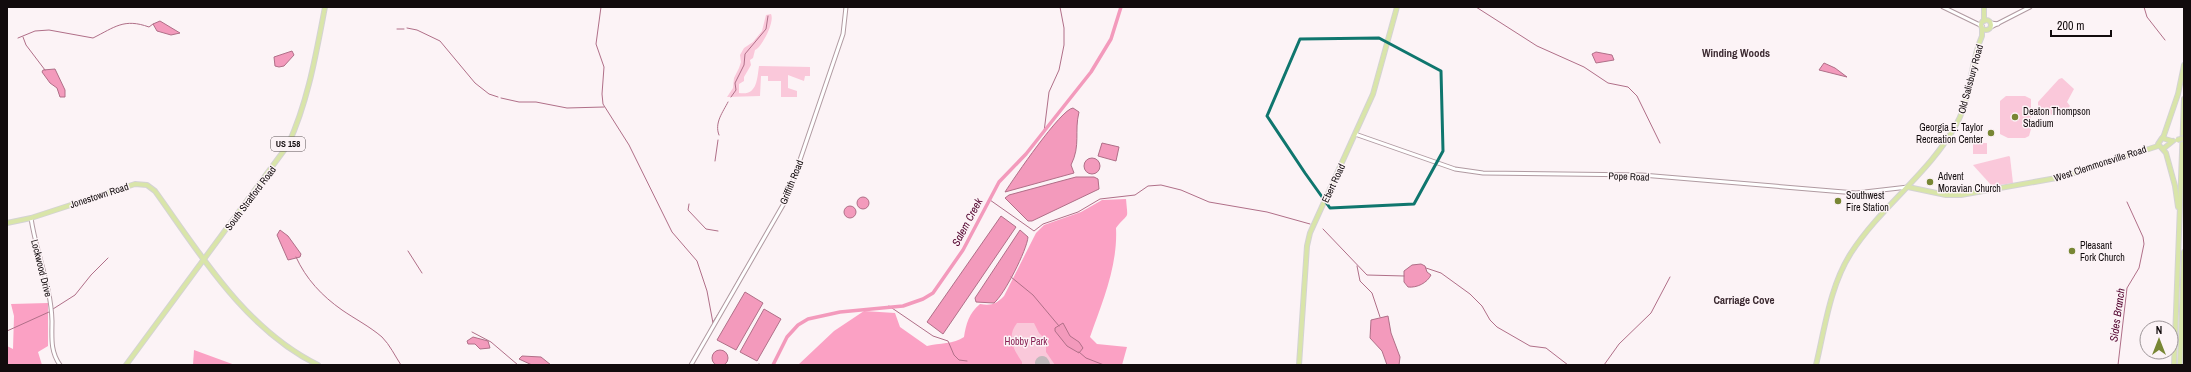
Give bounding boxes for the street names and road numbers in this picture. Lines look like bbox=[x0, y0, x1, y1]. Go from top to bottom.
street label: Old Salisbury Road bbox=[1955, 43, 1986, 115]
road number: US 158 bbox=[271, 137, 305, 151]
street label: West Clemmonsville Road bbox=[2052, 142, 2148, 185]
street label: Griffith Road bbox=[777, 158, 806, 206]
street label: Ebert Road bbox=[1319, 162, 1348, 205]
street label: South Stratford Road bbox=[222, 164, 279, 233]
street label: Pope Road bbox=[1608, 169, 1650, 184]
street label: Jonestown Road bbox=[68, 180, 130, 211]
street label: Lockwood Drive bbox=[28, 238, 55, 299]

